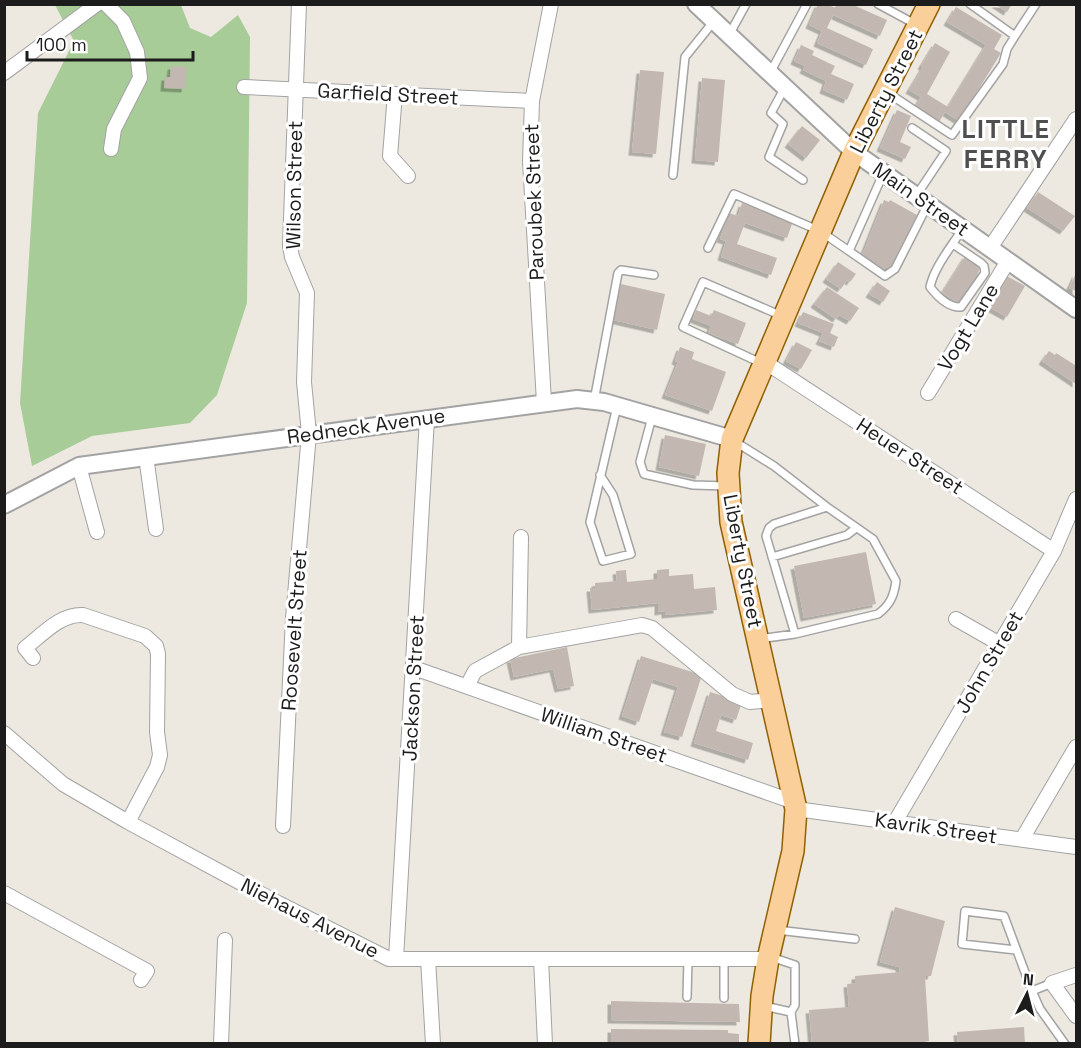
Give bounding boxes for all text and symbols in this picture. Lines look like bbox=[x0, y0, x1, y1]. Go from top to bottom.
scale bar bbox=[27, 24, 194, 62]
street label: Liberty Street bbox=[844, 25, 928, 157]
text: 100 m bbox=[36, 33, 87, 56]
street label: Garfield Street bbox=[317, 77, 459, 111]
district label: LITTLE FERRY bbox=[961, 112, 1051, 176]
street label: Wilson Street bbox=[280, 120, 308, 250]
street label: Paroubek Street bbox=[518, 123, 550, 281]
street label: Main Street bbox=[868, 156, 974, 242]
street label: Vogt Lane bbox=[932, 278, 1004, 376]
street label: Redneck Avenue bbox=[285, 402, 447, 450]
street label: Heuer Street bbox=[851, 412, 969, 500]
street label: Liberty Street bbox=[717, 492, 769, 630]
street label: Roosevelt Street bbox=[275, 548, 313, 712]
street label: John Street bbox=[949, 606, 1029, 718]
street label: Jackson Street bbox=[396, 614, 430, 762]
street label: William Street bbox=[537, 701, 671, 769]
street label: Kavrik Street bbox=[873, 807, 999, 849]
street label: Niehaus Avenue bbox=[236, 872, 384, 964]
north arrow bbox=[997, 964, 1057, 1024]
text: N bbox=[1022, 969, 1035, 991]

